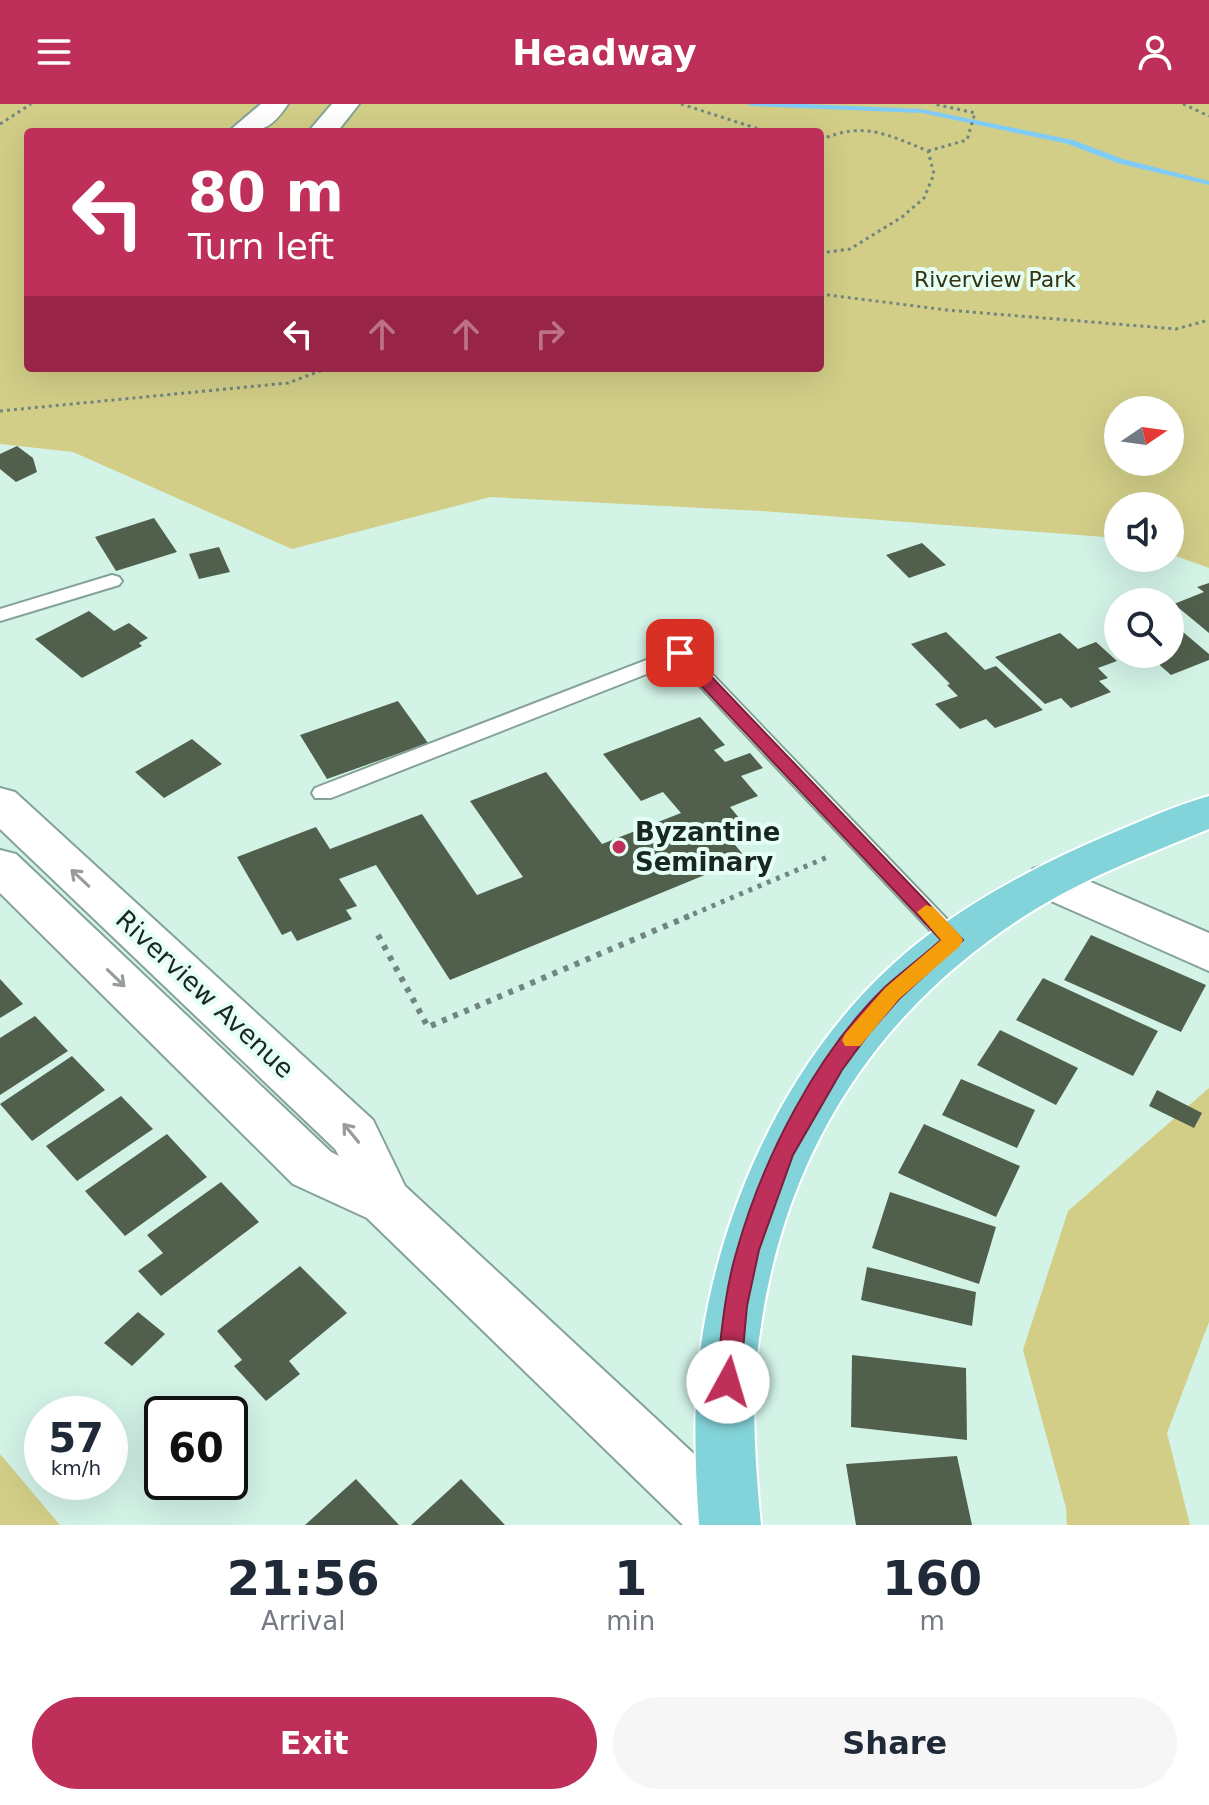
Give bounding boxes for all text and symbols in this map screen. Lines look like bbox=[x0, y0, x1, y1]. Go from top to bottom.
icon: menu bbox=[32, 30, 76, 74]
icon: person bbox=[1133, 30, 1177, 74]
text: Headway bbox=[512, 32, 697, 73]
text: 80 m bbox=[188, 159, 344, 224]
icon: left bbox=[56, 160, 160, 264]
text: Turn left bbox=[188, 226, 334, 267]
park label: Riverview Park bbox=[914, 267, 1076, 292]
icon: left bbox=[276, 312, 320, 356]
icon: ahead bbox=[360, 312, 404, 356]
icon: ahead bbox=[444, 312, 488, 356]
icon: right bbox=[528, 312, 572, 356]
north arrow bbox=[1104, 396, 1184, 476]
map controls bbox=[1104, 396, 1184, 668]
button: sound bbox=[1104, 492, 1184, 572]
button: search bbox=[1104, 588, 1184, 668]
pin bbox=[646, 619, 714, 687]
icon: arrive bbox=[658, 631, 702, 675]
place label: Byzantine Seminary bbox=[635, 817, 780, 877]
marker: Byzantine Seminary bbox=[610, 838, 628, 856]
one-way arrow bbox=[71, 869, 91, 887]
street label: Riverview Avenue bbox=[110, 904, 300, 1084]
one-way arrow bbox=[106, 968, 125, 987]
one-way arrow bbox=[342, 1123, 359, 1144]
position arrow bbox=[686, 1340, 770, 1424]
speed limit sign: 60 bbox=[144, 1396, 248, 1500]
text: 57 bbox=[48, 1415, 104, 1461]
text: km/h bbox=[51, 1456, 101, 1480]
text: 21:56 bbox=[227, 1550, 380, 1606]
text: 1 bbox=[614, 1550, 647, 1606]
text: 160 bbox=[882, 1550, 982, 1606]
text: Arrival bbox=[261, 1606, 345, 1636]
text: min bbox=[606, 1606, 655, 1636]
text: m bbox=[919, 1606, 945, 1636]
button: Exit bbox=[32, 1697, 597, 1789]
button: Share bbox=[613, 1697, 1177, 1789]

